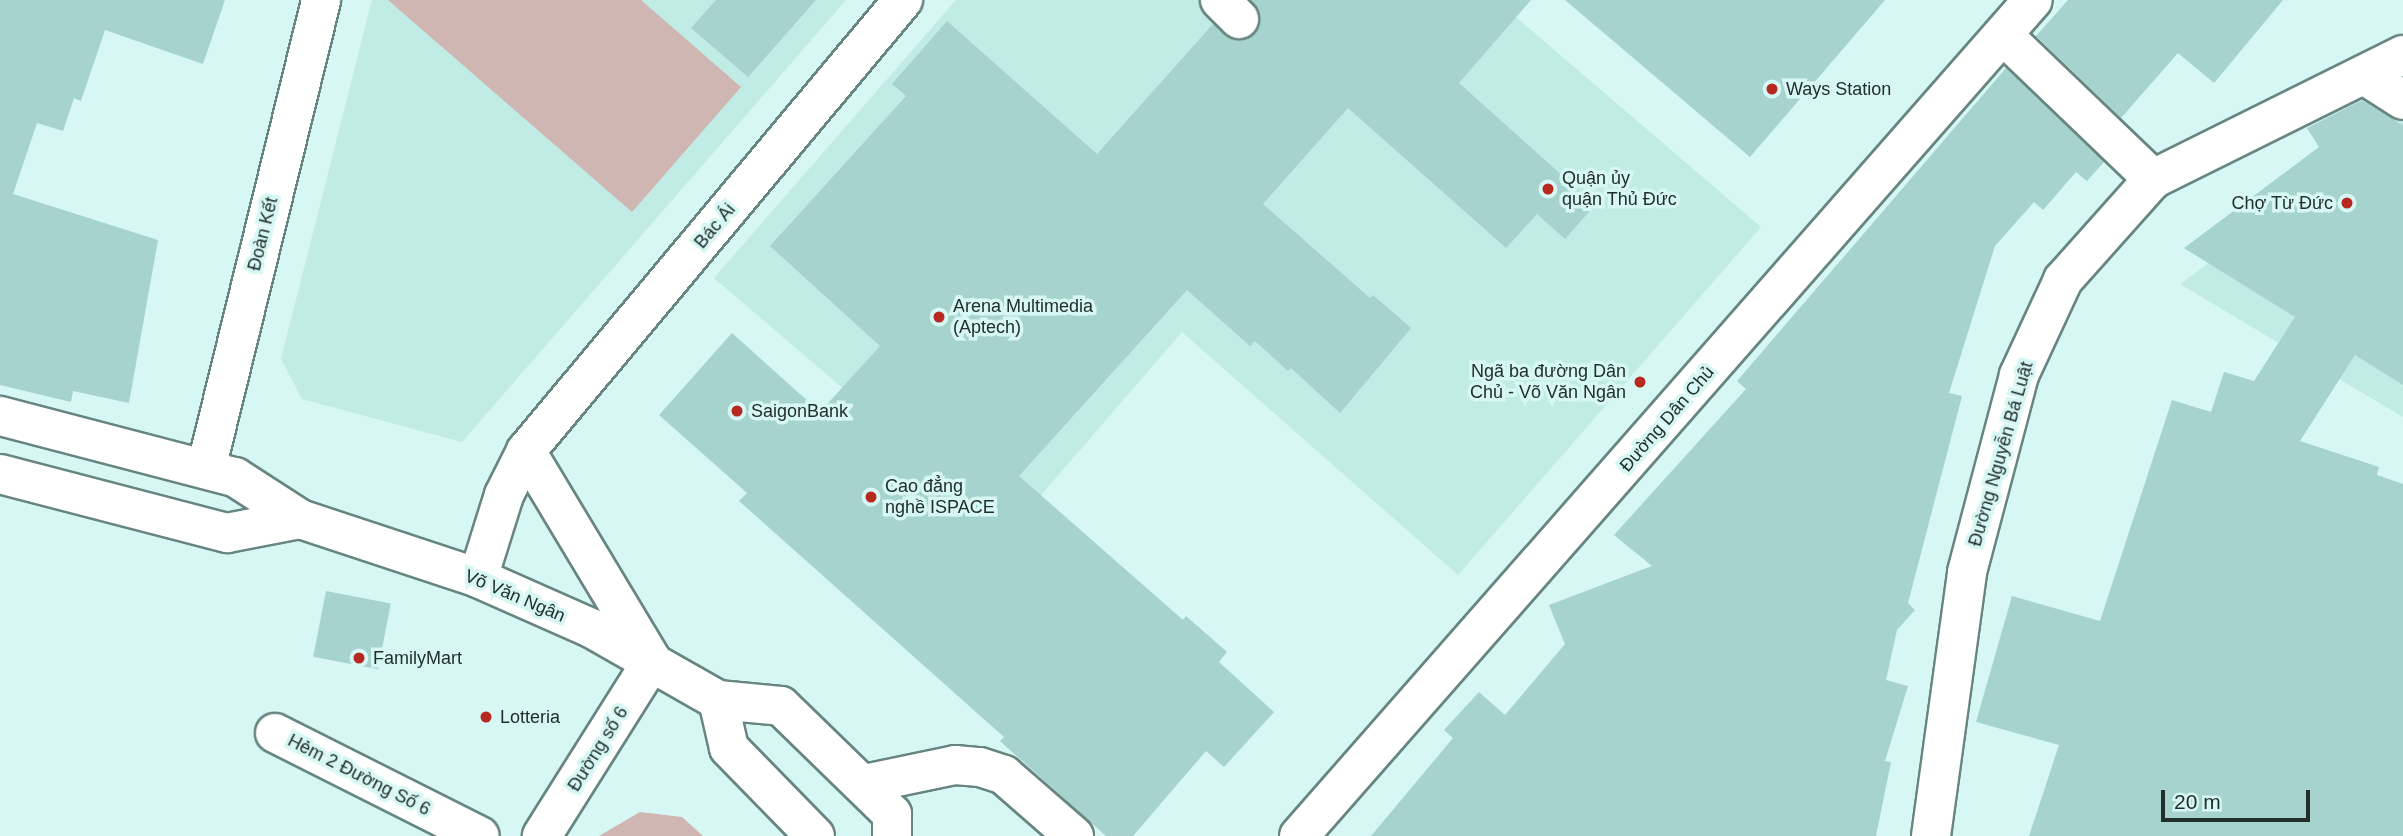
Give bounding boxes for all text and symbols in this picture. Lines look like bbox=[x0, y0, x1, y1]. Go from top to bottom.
place label: Ways Station bbox=[1786, 78, 1891, 100]
marker: Ways Station bbox=[1764, 81, 1780, 97]
place label: Quận ủy quận Thủ Đức bbox=[1562, 168, 1677, 210]
marker: Quận ủy quận Thủ Đức bbox=[1540, 181, 1556, 197]
place label: Chợ Từ Đức bbox=[2231, 192, 2333, 214]
street label: Đoàn Kết bbox=[243, 195, 283, 273]
marker: Chợ Từ Đức bbox=[2339, 195, 2355, 211]
street label: Bác Ái bbox=[690, 199, 740, 253]
place label: Arena Multimedia (Aptech) bbox=[953, 296, 1093, 338]
marker: Arena Multimedia (Aptech) bbox=[931, 309, 947, 325]
street label: Đường Nguyễn Bá Luật bbox=[1964, 359, 2038, 549]
place label: Ngã ba đường Dân Chủ - Võ Văn Ngân bbox=[1470, 361, 1626, 404]
street label: Đường Dân Chủ bbox=[1615, 362, 1719, 476]
marker: Ngã ba đường Dân Chủ - Võ Văn Ngân bbox=[1632, 374, 1648, 390]
place label: SaigonBank bbox=[751, 400, 848, 422]
marker: SaigonBank bbox=[729, 403, 745, 419]
place label: Cao đẳng nghề ISPACE bbox=[885, 476, 995, 518]
marker: Cao đẳng nghề ISPACE bbox=[863, 489, 879, 505]
street label: Võ Văn Ngân bbox=[461, 565, 569, 627]
place label: FamilyMart bbox=[373, 647, 462, 669]
marker: FamilyMart bbox=[351, 650, 367, 666]
street label: Đường số 6 bbox=[563, 703, 633, 795]
place label: Lotteria bbox=[500, 706, 560, 728]
marker: Lotteria bbox=[478, 709, 494, 725]
street label: Hẻm 2 Đường Số 6 bbox=[284, 730, 434, 820]
scale bar bbox=[2165, 776, 2314, 820]
text: 20 m bbox=[2174, 790, 2221, 813]

